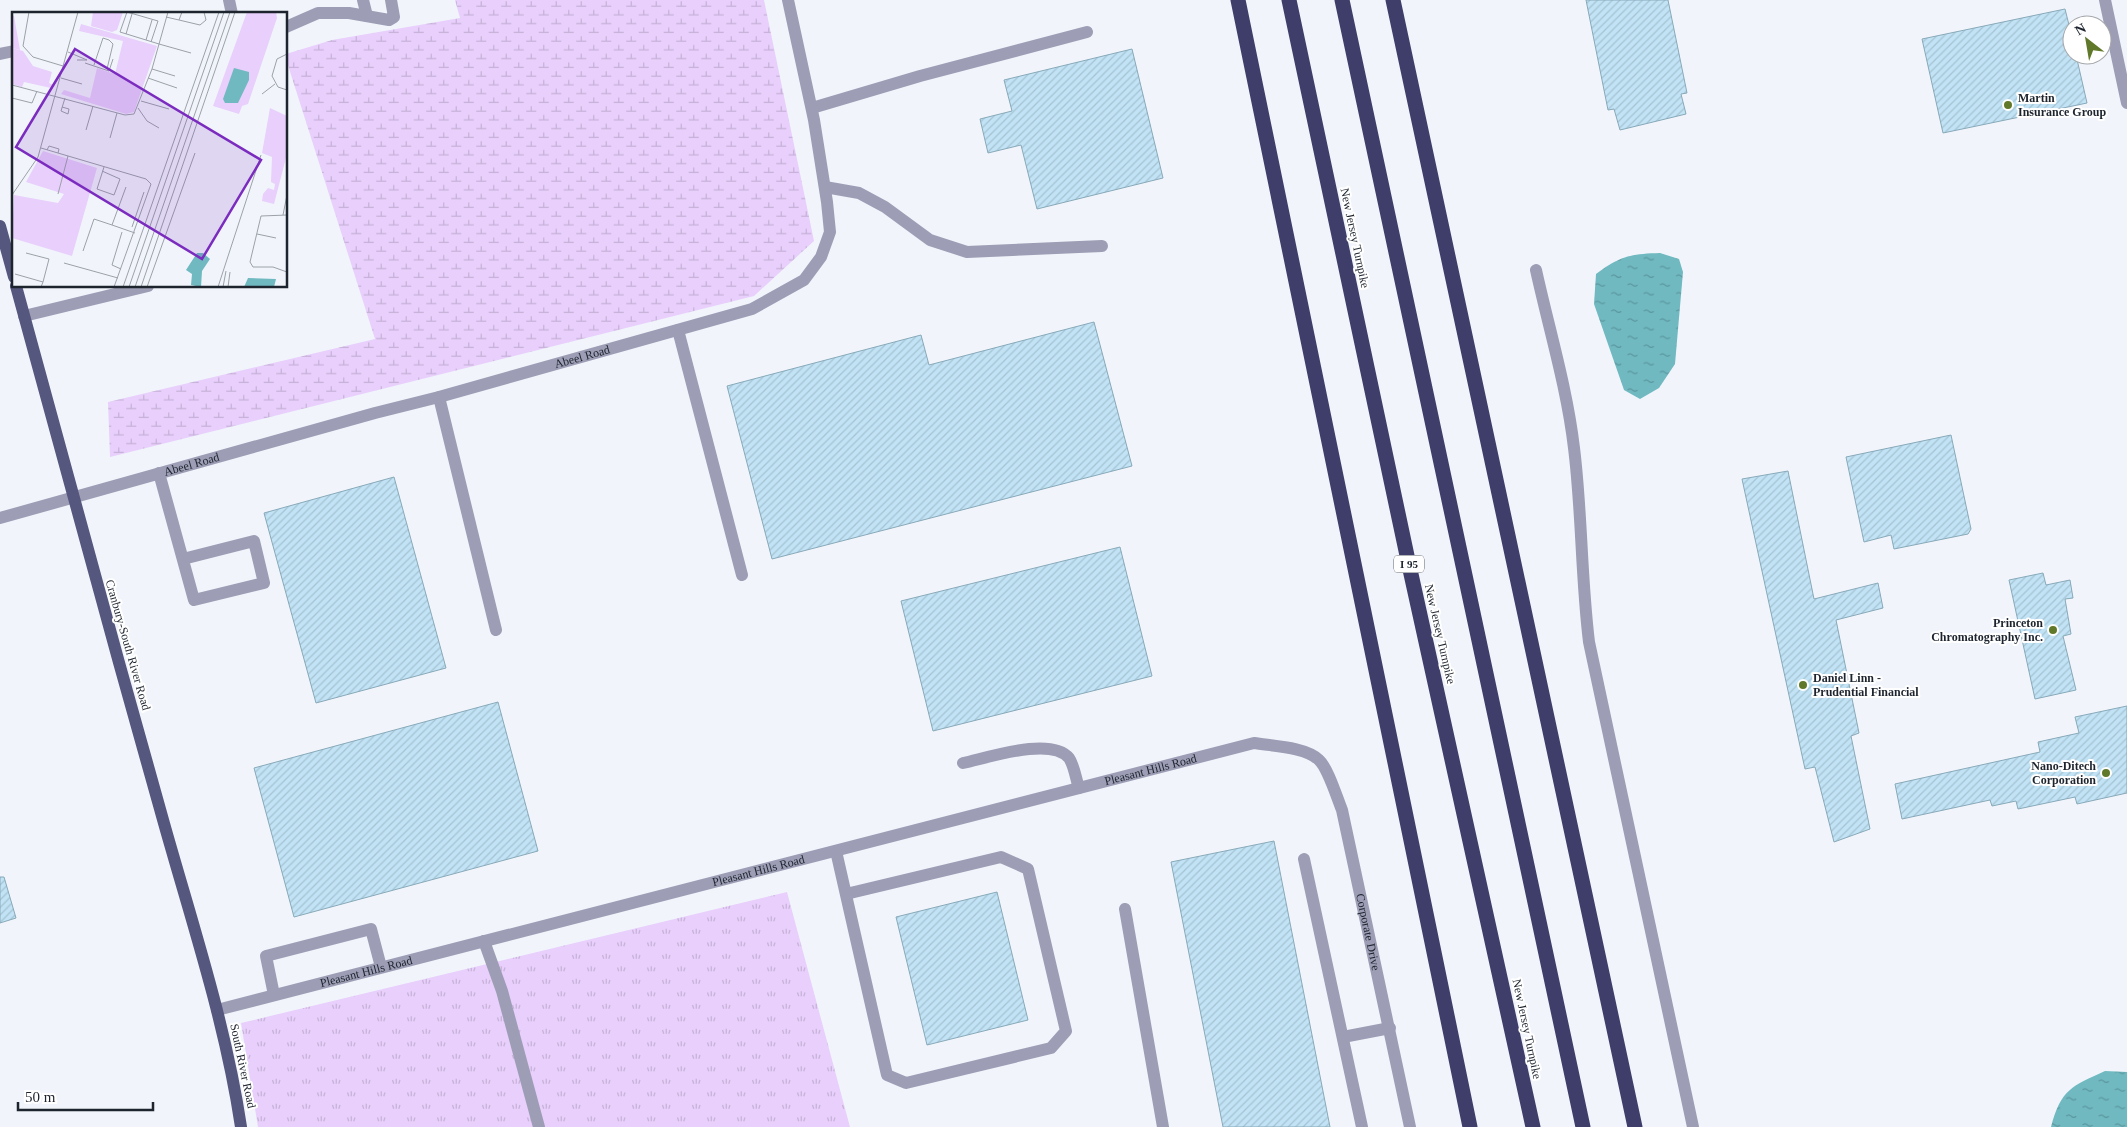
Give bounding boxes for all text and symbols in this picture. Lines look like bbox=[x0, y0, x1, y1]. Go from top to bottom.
inset map bbox=[12, 12, 288, 288]
north arrow bbox=[2062, 15, 2112, 65]
text: N bbox=[2072, 20, 2089, 38]
place label: Martin Insurance Group bbox=[2018, 91, 2106, 119]
marker: Martin Insurance Group bbox=[2002, 99, 2014, 111]
street label: New Jersey Turnpike bbox=[1338, 187, 1372, 289]
street label: Abeel Road bbox=[553, 342, 611, 371]
street label: Abeel Road bbox=[162, 450, 221, 479]
road number: I 95 bbox=[1394, 556, 1424, 572]
street label: Cranbury-South River Road bbox=[103, 578, 153, 712]
street label: New Jersey Turnpike bbox=[1422, 583, 1458, 685]
place label: Princeton Chromatography Inc. bbox=[1931, 616, 2043, 644]
marker: Princeton Chromatography Inc. bbox=[2047, 624, 2059, 636]
place label: Daniel Linn - Prudential Financial bbox=[1813, 671, 1919, 699]
marker: Daniel Linn - Prudential Financial bbox=[1797, 679, 1809, 691]
street label: Pleasant Hills Road bbox=[1103, 751, 1198, 788]
place label: Nano-Ditech Corporation bbox=[2031, 759, 2096, 787]
marker: Nano-Ditech Corporation bbox=[2100, 767, 2112, 779]
street label: Pleasant Hills Road bbox=[711, 852, 806, 889]
street label: Corporate Drive bbox=[1353, 892, 1383, 972]
street label: Pleasant Hills Road bbox=[319, 953, 414, 990]
street label: New Jersey Turnpike bbox=[1510, 978, 1544, 1080]
street label: South River Road bbox=[227, 1022, 259, 1110]
scale bar bbox=[18, 1080, 152, 1112]
text: 50 m bbox=[25, 1089, 56, 1105]

